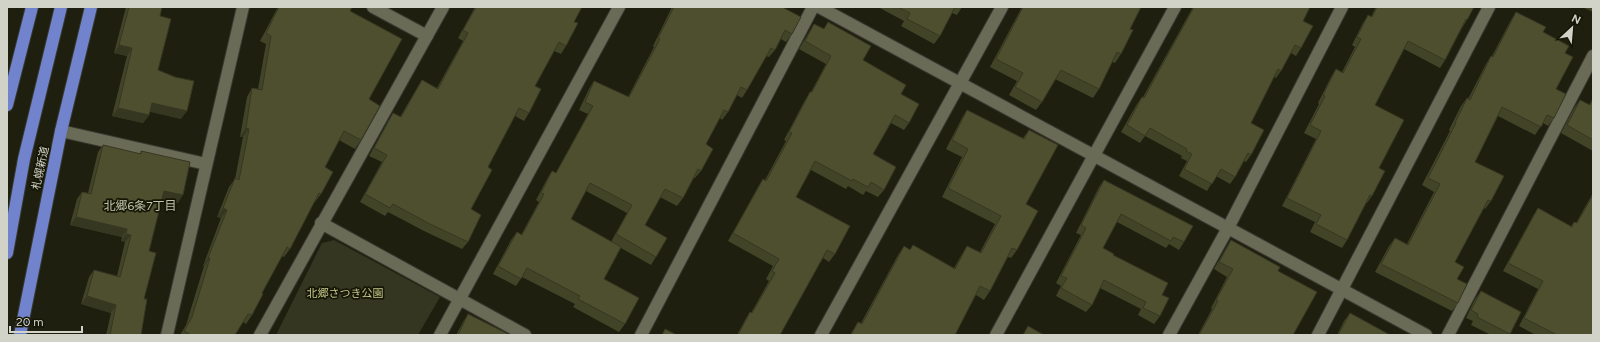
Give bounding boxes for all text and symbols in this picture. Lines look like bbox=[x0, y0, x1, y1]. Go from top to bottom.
north arrow bbox=[1552, 8, 1592, 48]
text: N bbox=[1569, 12, 1583, 27]
street label: 札幌新道 bbox=[30, 145, 51, 191]
district label: 北郷6条7丁目 bbox=[103, 199, 177, 213]
park label: 北郷さつき公園 bbox=[307, 287, 384, 300]
scale bar bbox=[10, 308, 82, 334]
text: 20 m bbox=[16, 315, 44, 329]

